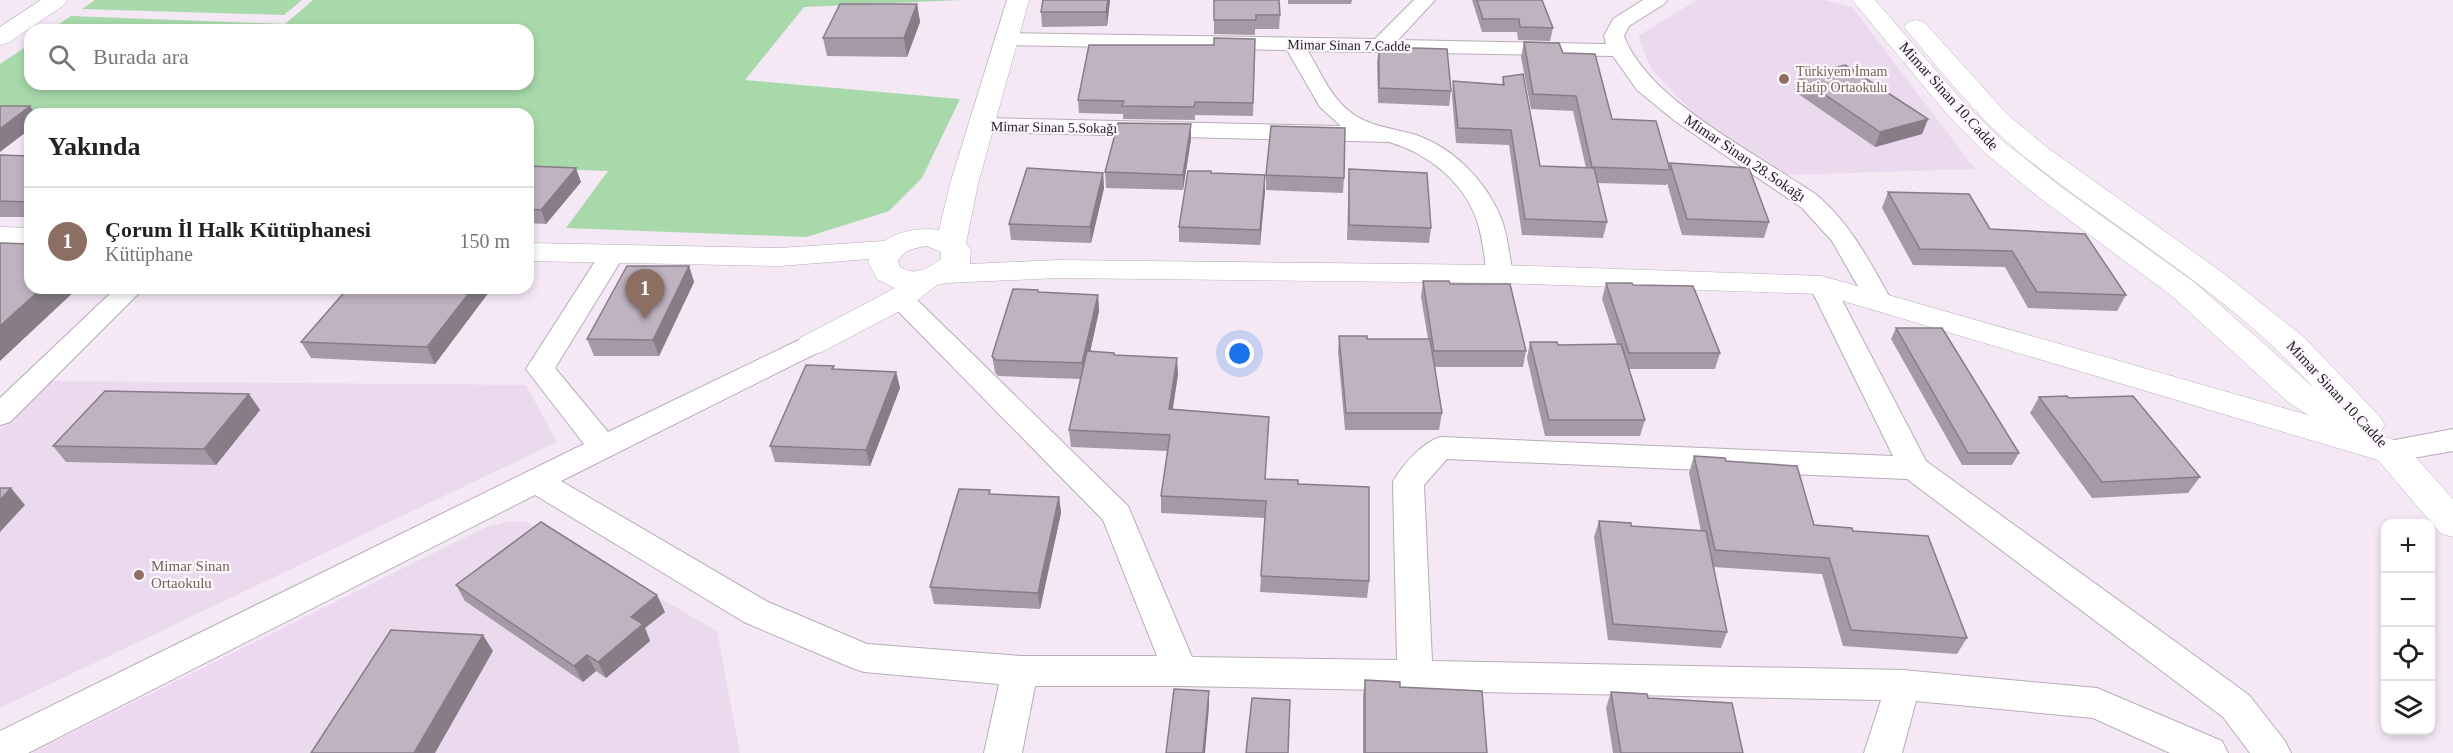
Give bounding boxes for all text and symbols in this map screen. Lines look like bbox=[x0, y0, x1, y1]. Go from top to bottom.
search box bbox=[24, 24, 534, 90]
street label: Mimar Sinan 7.Cadde bbox=[1287, 37, 1411, 54]
street label: Mimar Sinan 10.Cadde bbox=[1896, 39, 2002, 153]
icon: search bbox=[45, 41, 78, 74]
text: Burada ara bbox=[93, 44, 189, 69]
place label: Türkiyem İmam Hatip Ortaokulu bbox=[1796, 64, 1887, 95]
marker: Türkiyem İmam Hatip Ortaokulu bbox=[1777, 72, 1791, 86]
street label: Mimar Sinan 28.Sokağı bbox=[1681, 111, 1809, 205]
street label: Mimar Sinan 5.Sokağı bbox=[991, 119, 1117, 136]
text: Yakında bbox=[48, 132, 141, 161]
text: Çorum İl Halk Kütüphanesi bbox=[105, 217, 371, 242]
text: 1 bbox=[63, 230, 73, 252]
text: 150 m bbox=[459, 230, 510, 252]
text: Kütüphane bbox=[105, 243, 193, 265]
pin: 1 bbox=[626, 270, 664, 319]
street label: Mimar Sinan 10.Cadde bbox=[2284, 338, 2391, 451]
your location bbox=[1225, 339, 1254, 368]
map controls bbox=[2381, 519, 2435, 735]
button: + bbox=[2381, 519, 2435, 573]
place label: Mimar Sinan Ortaokulu bbox=[151, 558, 230, 591]
marker: Mimar Sinan Ortaokulu bbox=[132, 568, 146, 582]
button: − bbox=[2381, 573, 2435, 627]
button: locate bbox=[2381, 627, 2435, 681]
button: layers bbox=[2381, 681, 2435, 735]

